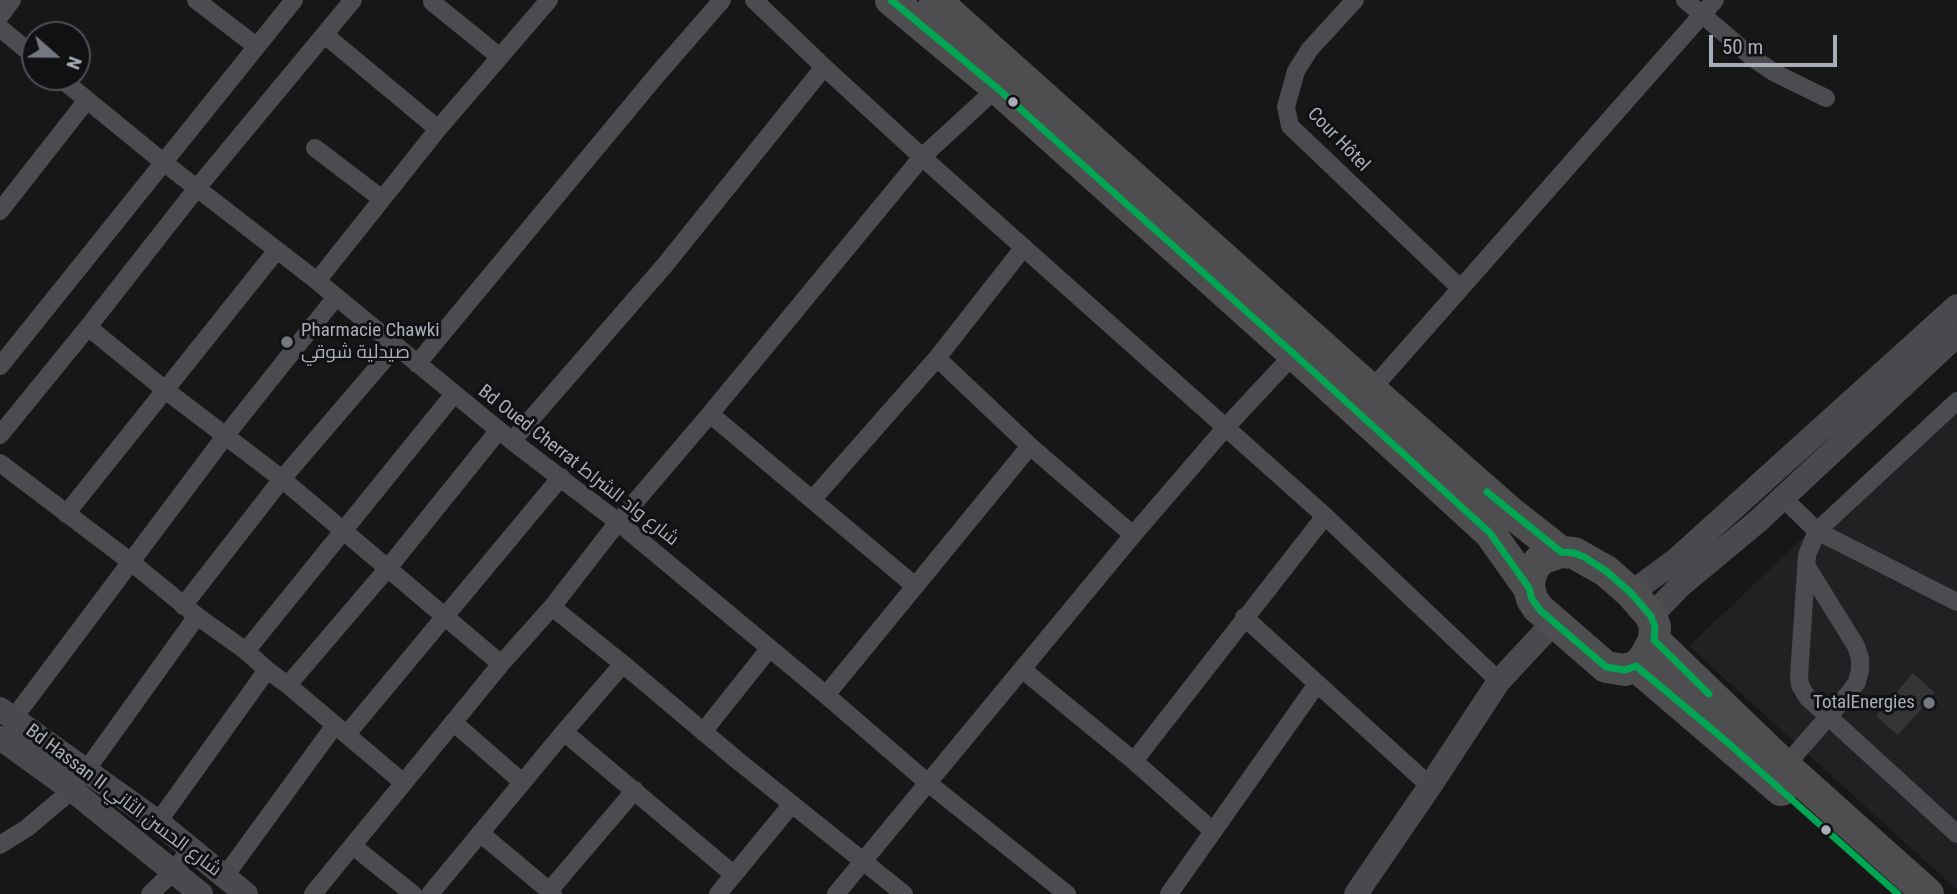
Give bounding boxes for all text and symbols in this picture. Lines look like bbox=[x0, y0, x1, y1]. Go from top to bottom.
north arrow bbox=[21, 21, 91, 91]
scale bar bbox=[1712, 21, 1840, 65]
text: 50 m bbox=[1722, 35, 1763, 59]
text: N bbox=[61, 53, 87, 73]
unlabelled marker bbox=[1006, 95, 1020, 109]
street label: Cour Hôtel bbox=[1302, 103, 1374, 177]
place label: Pharmacie Chawki صيدلية شوقي bbox=[301, 320, 440, 364]
marker: Pharmacie Chawki صيدلية شوقي bbox=[279, 334, 295, 350]
street label: Bd Oued Cherrat شارع واد الشراط bbox=[473, 381, 683, 551]
place label: TotalEnergies bbox=[1813, 692, 1915, 714]
marker: TotalEnergies bbox=[1921, 695, 1937, 711]
street label: Bd Hassan II شارع الحسن الثاني bbox=[21, 720, 225, 882]
unlabelled marker bbox=[1819, 823, 1833, 837]

